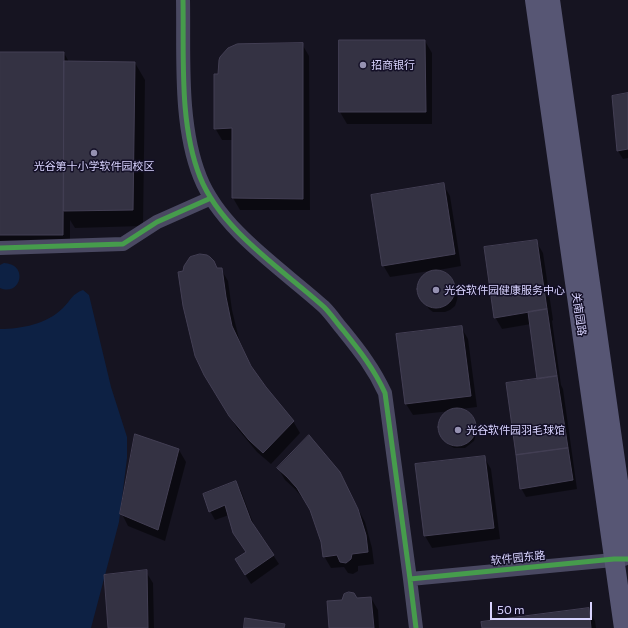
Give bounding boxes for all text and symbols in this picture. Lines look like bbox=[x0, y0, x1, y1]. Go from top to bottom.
place label: 招商银行 bbox=[371, 58, 415, 72]
marker: 招商银行 bbox=[358, 60, 368, 70]
marker: 光谷第十小学软件园校区 bbox=[89, 148, 99, 158]
place label: 光谷第十小学软件园校区 bbox=[34, 159, 154, 173]
place label: 光谷软件园健康服务中心 bbox=[444, 283, 565, 297]
marker: 光谷软件园健康服务中心 bbox=[431, 285, 441, 295]
street label: 关南园路 bbox=[569, 291, 589, 337]
place label: 光谷软件园羽毛球馆 bbox=[466, 423, 565, 437]
marker: 光谷软件园羽毛球馆 bbox=[453, 425, 463, 435]
street label: 软件园东路 bbox=[490, 549, 546, 567]
scale bar bbox=[492, 594, 594, 620]
text: 50 m bbox=[497, 602, 525, 616]

